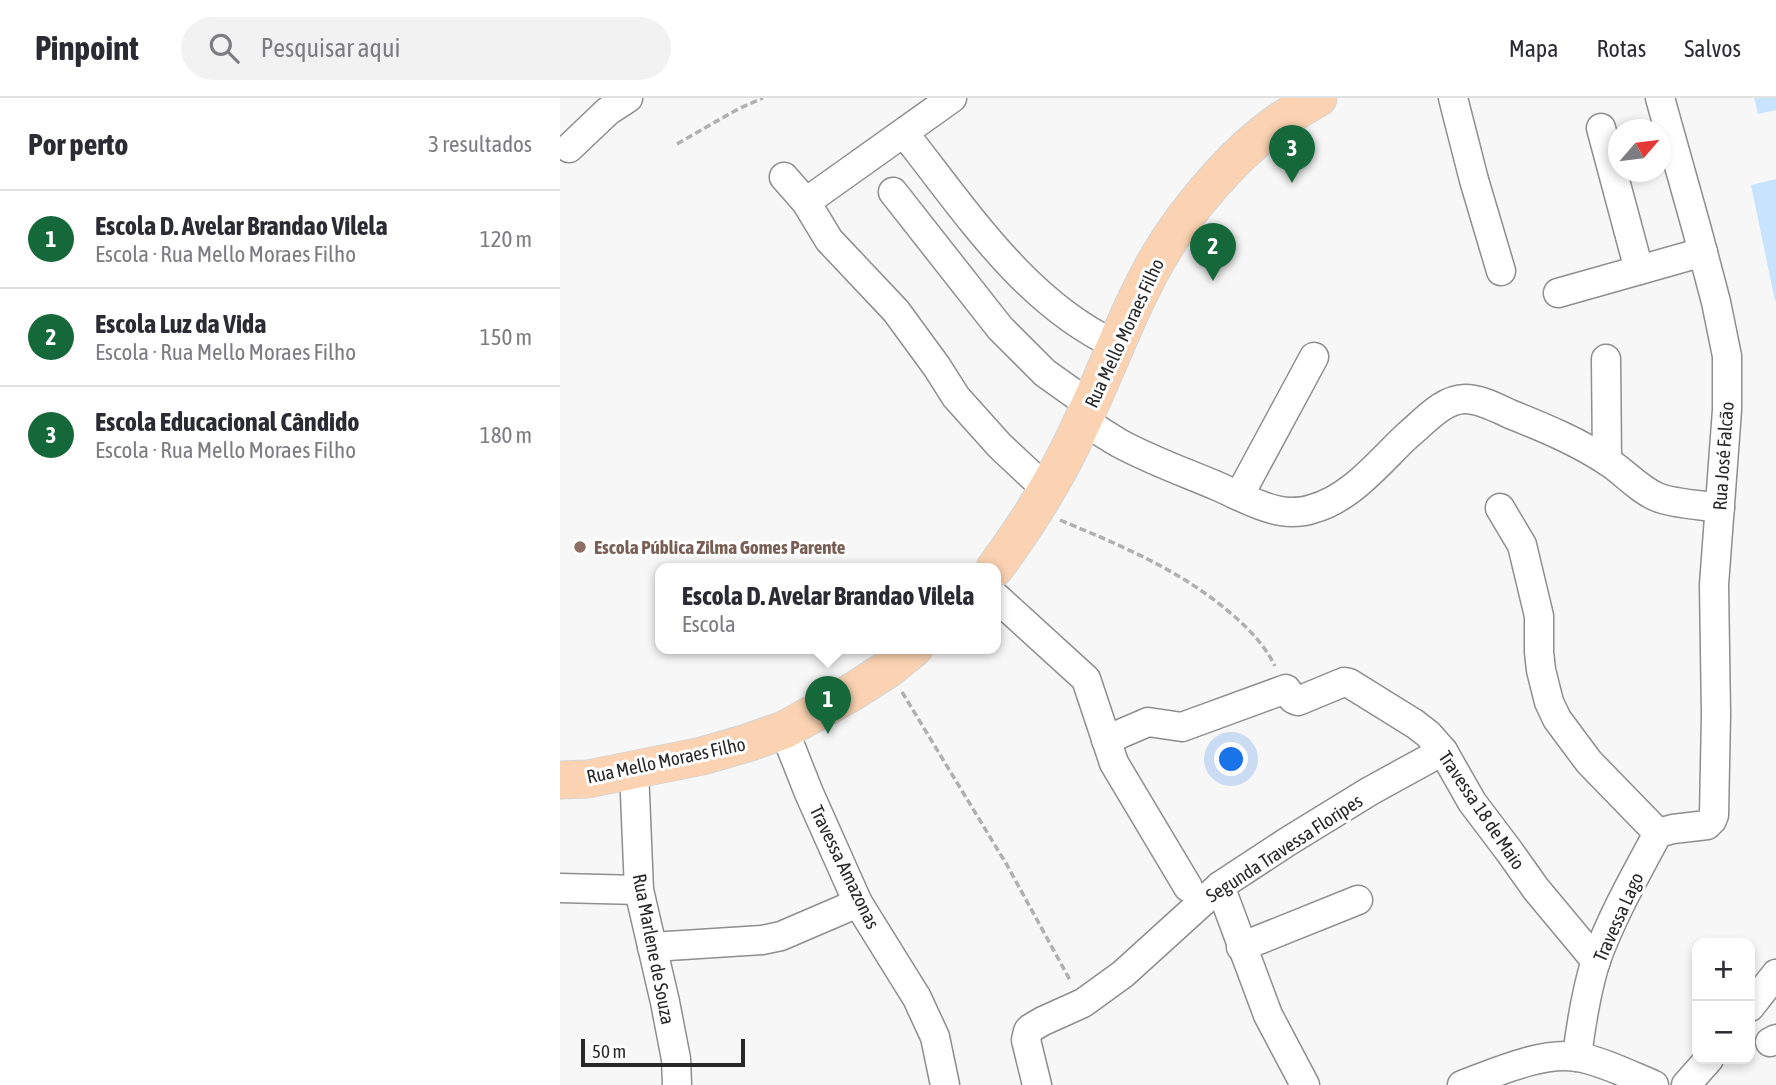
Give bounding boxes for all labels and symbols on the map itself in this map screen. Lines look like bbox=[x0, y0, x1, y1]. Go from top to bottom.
north arrow bbox=[1608, 119, 1671, 182]
pin: 3 bbox=[1269, 125, 1315, 183]
pin: 2 bbox=[1190, 223, 1236, 281]
street label: Rua Mello Moraes Filho bbox=[1080, 255, 1168, 411]
street label: Rua José Falcão bbox=[1708, 401, 1738, 511]
place label: Escola Pública Zilma Gomes Parente bbox=[594, 536, 846, 558]
marker: Escola Pública Zilma Gomes Parente bbox=[572, 539, 588, 555]
pin: 1 bbox=[805, 676, 851, 734]
street label: Rua Mello Moraes Filho bbox=[585, 732, 747, 788]
your location bbox=[1214, 742, 1248, 776]
street label: Travessa 18 de Maio bbox=[1434, 747, 1530, 873]
street label: Segunda Travessa Floripes bbox=[1202, 789, 1366, 907]
street label: Travessa Amazonas bbox=[806, 802, 885, 933]
street label: Travessa Lago bbox=[1589, 869, 1647, 965]
street label: Rua Marlene de Souza bbox=[629, 872, 679, 1026]
scale bar bbox=[581, 1036, 746, 1068]

